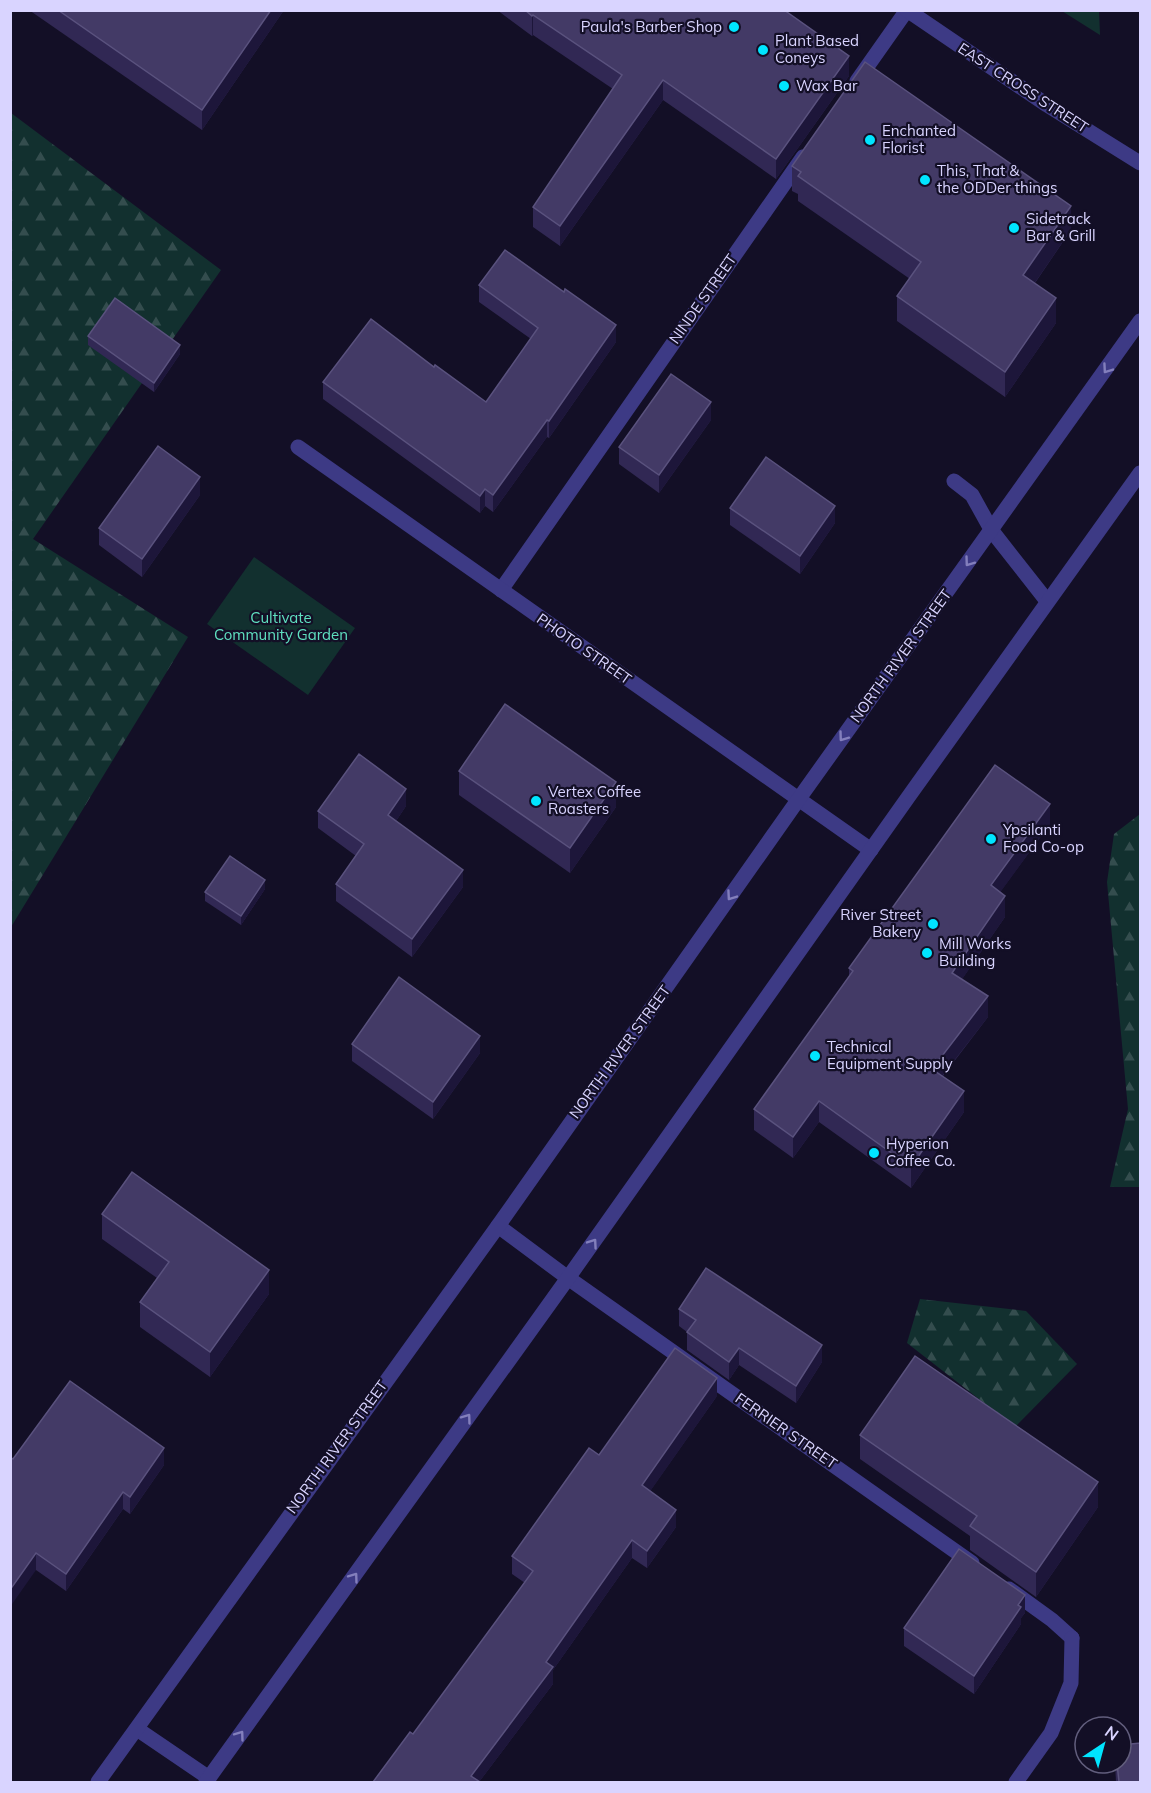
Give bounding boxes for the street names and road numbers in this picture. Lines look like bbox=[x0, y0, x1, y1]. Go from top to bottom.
street label: EAST CROSS STREET bbox=[955, 38, 1092, 137]
street label: NINDE STREET bbox=[665, 250, 741, 347]
street label: NORTH RIVER STREET bbox=[846, 585, 955, 726]
street label: PHOTO STREET bbox=[533, 609, 635, 688]
street label: NORTH RIVER STREET bbox=[565, 981, 674, 1122]
street label: NORTH RIVER STREET bbox=[282, 1376, 391, 1517]
street label: FERRIER STREET bbox=[732, 1388, 841, 1473]

